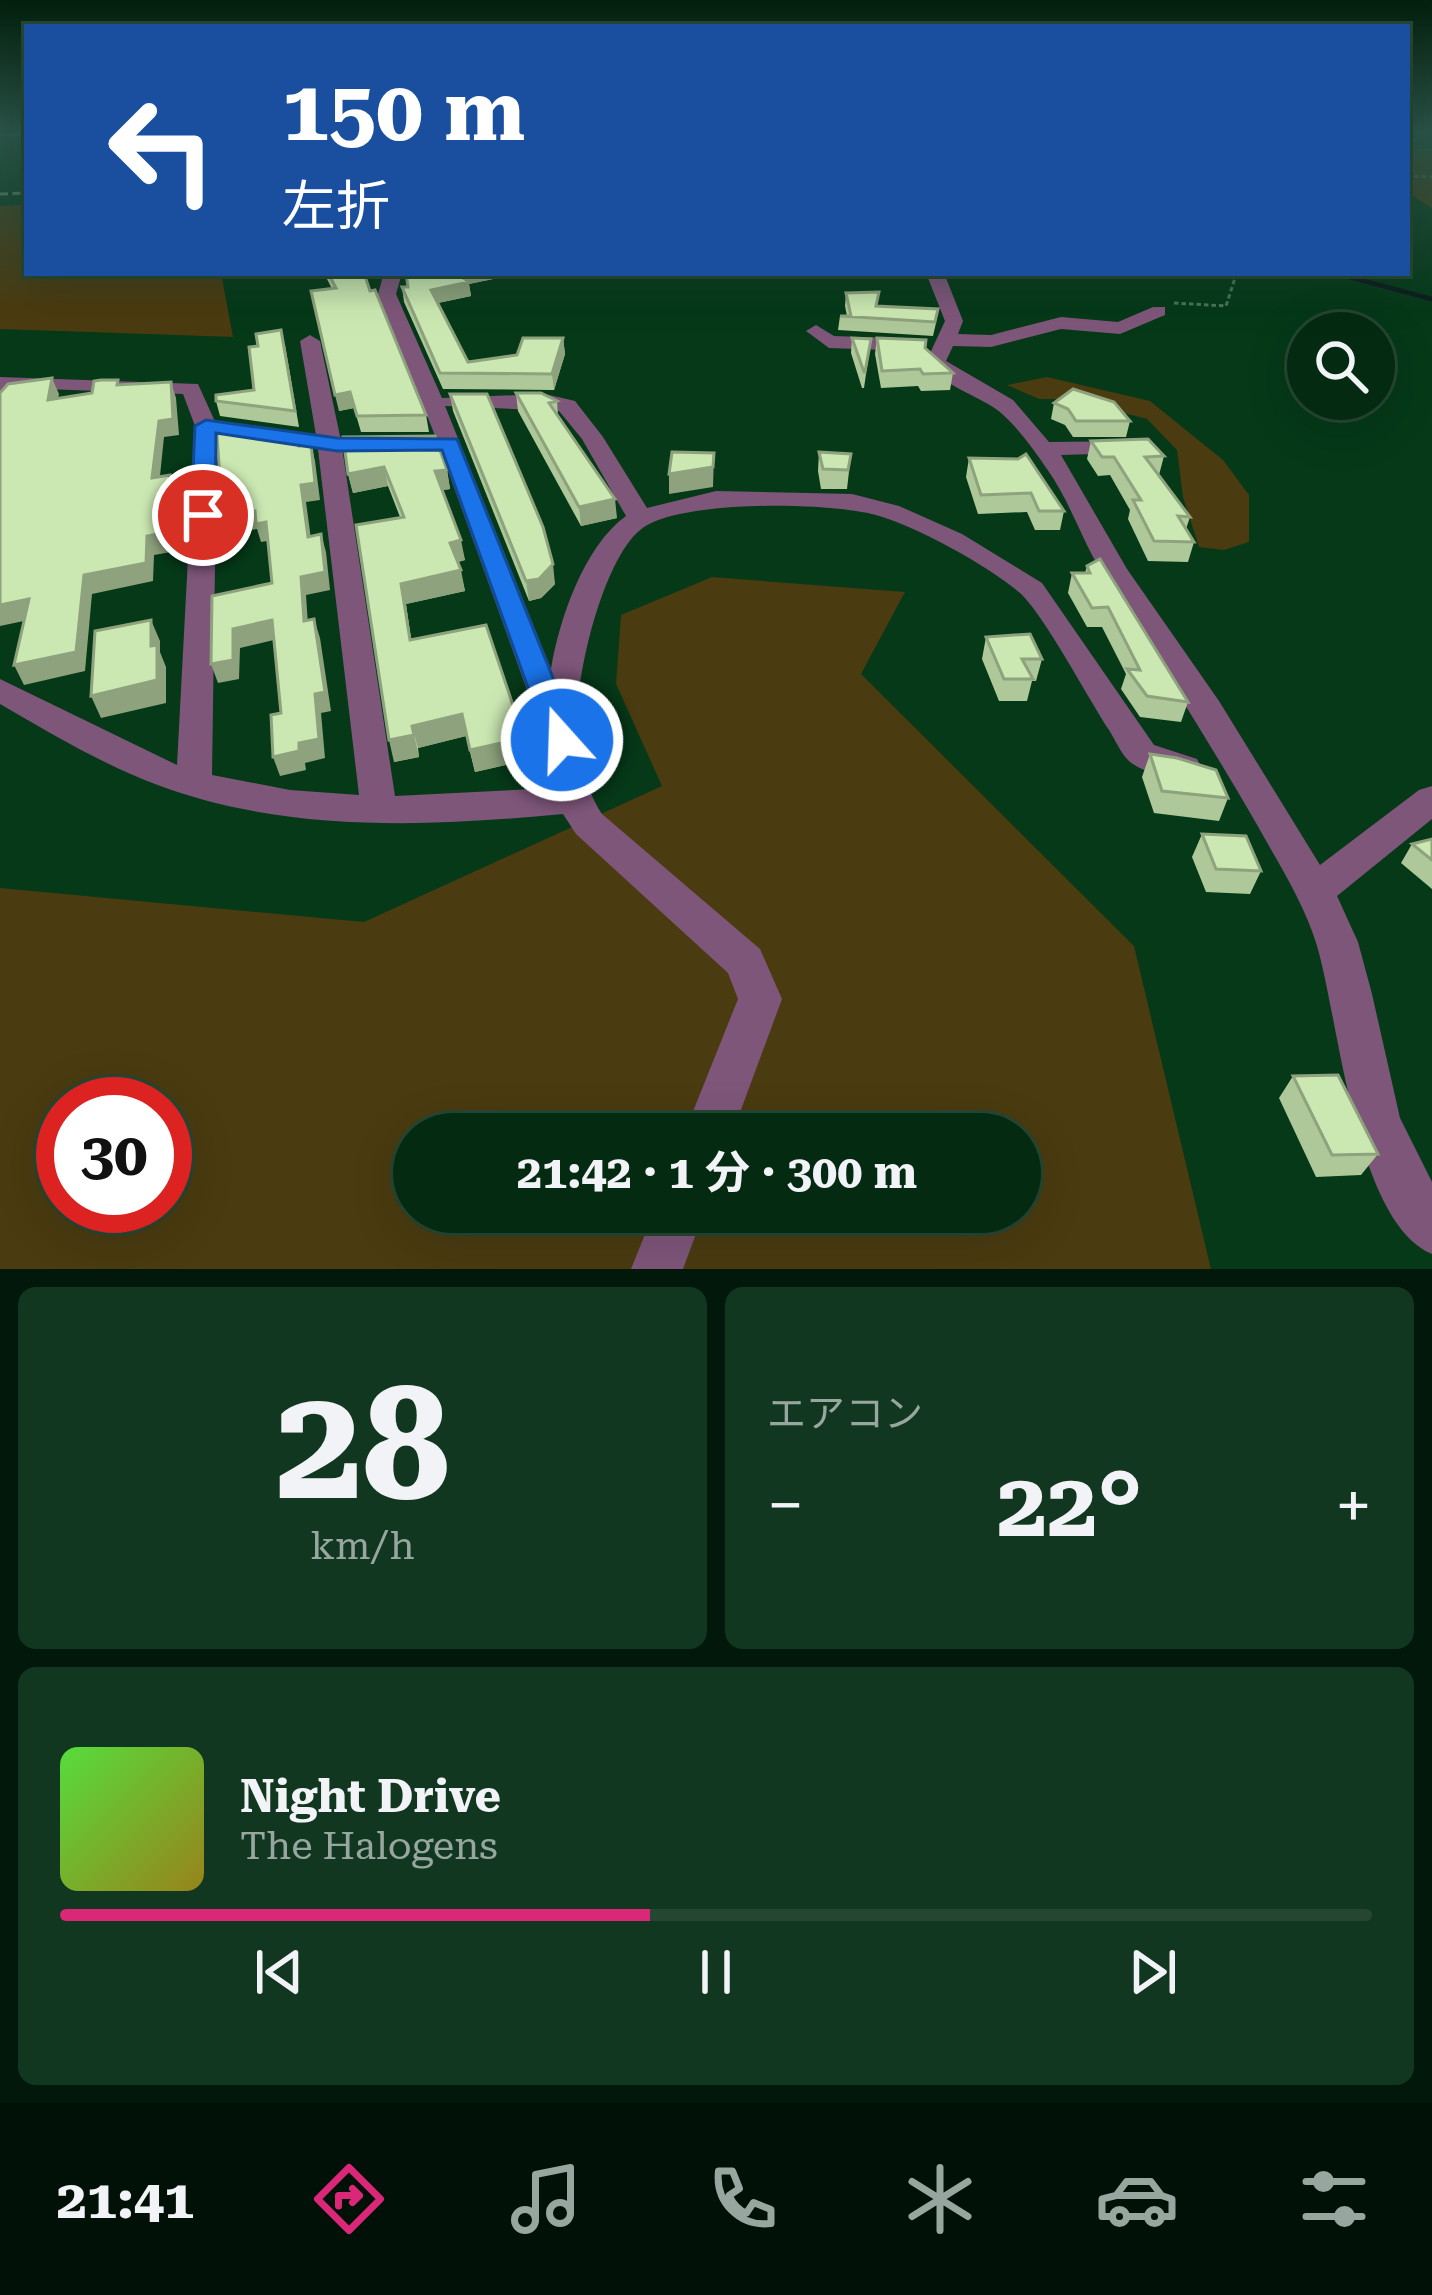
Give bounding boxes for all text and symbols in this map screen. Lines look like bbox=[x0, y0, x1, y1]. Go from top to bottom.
text: 150 m bbox=[282, 62, 525, 160]
icon: left bbox=[84, 72, 240, 228]
text: 左折 bbox=[282, 175, 390, 238]
map controls bbox=[1287, 312, 1395, 420]
button: search bbox=[1287, 312, 1395, 420]
pin bbox=[152, 464, 254, 566]
icon: arrive bbox=[170, 482, 236, 548]
position arrow bbox=[499, 677, 625, 803]
speed limit sign: 30 bbox=[36, 1077, 192, 1233]
text: 21:42 · 1 分 · 300 m bbox=[517, 1146, 917, 1199]
text: 28 bbox=[275, 1353, 450, 1536]
text: エアコン bbox=[767, 1391, 923, 1437]
text: 22° bbox=[997, 1453, 1142, 1558]
text: − bbox=[767, 1467, 804, 1544]
text: + bbox=[1335, 1467, 1372, 1544]
text: km/h bbox=[310, 1523, 415, 1569]
text: Night Drive bbox=[240, 1770, 501, 1823]
text: The Halogens bbox=[240, 1823, 498, 1869]
icon: previous bbox=[246, 1939, 312, 2005]
icon: pause bbox=[683, 1939, 749, 2005]
icon: next bbox=[1120, 1939, 1186, 2005]
icon: directions bbox=[307, 2157, 391, 2241]
icon: music bbox=[504, 2157, 588, 2241]
icon: phone bbox=[701, 2157, 785, 2241]
icon: climate bbox=[898, 2157, 982, 2241]
icon: car bbox=[1095, 2157, 1179, 2241]
icon: filters bbox=[1292, 2157, 1376, 2241]
text: 21:41 bbox=[56, 2168, 194, 2231]

